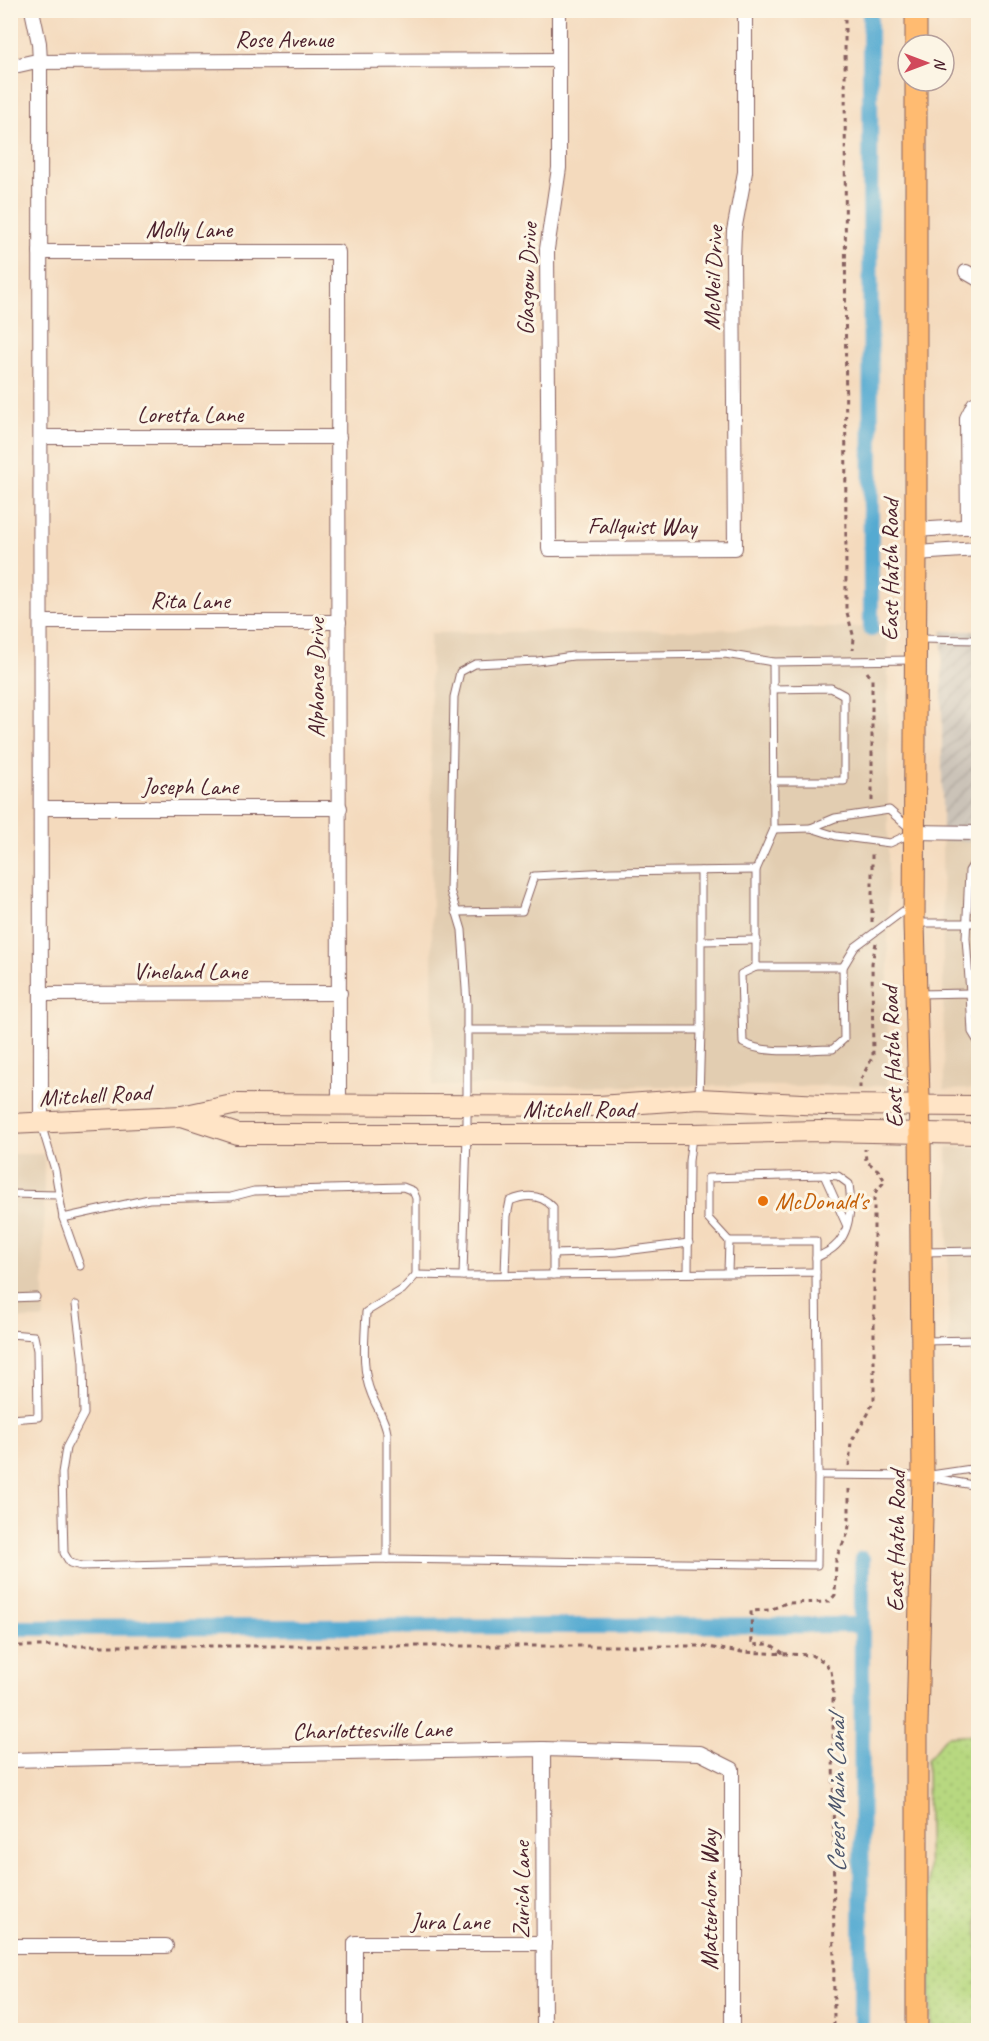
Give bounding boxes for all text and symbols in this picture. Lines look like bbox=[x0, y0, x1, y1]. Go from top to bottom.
street label: Rose Avenue bbox=[235, 24, 335, 54]
north arrow bbox=[896, 33, 956, 93]
text: N bbox=[930, 58, 950, 71]
street label: Molly Lane bbox=[146, 214, 234, 244]
street label: Glasgow Drive bbox=[510, 220, 544, 336]
street label: McNeil Drive bbox=[696, 223, 730, 331]
street label: Loretta Lane bbox=[137, 399, 245, 429]
street label: East Hatch Road bbox=[875, 496, 905, 641]
street label: Fallquist Way bbox=[587, 511, 698, 541]
street label: Rita Lane bbox=[150, 585, 232, 615]
street label: Alphonse Drive bbox=[301, 616, 331, 738]
street label: Joseph Lane bbox=[141, 771, 240, 801]
street label: Vineland Lane bbox=[133, 956, 249, 986]
street label: East Hatch Road bbox=[874, 982, 909, 1128]
street label: Mitchell Road bbox=[38, 1077, 155, 1113]
street label: Mitchell Road bbox=[523, 1094, 639, 1124]
place label: McDonald's bbox=[775, 1186, 871, 1216]
marker: McDonald's bbox=[756, 1194, 770, 1208]
street label: East Hatch Road bbox=[880, 1466, 912, 1612]
water label: Ceres Main Canal bbox=[820, 1709, 853, 1873]
street label: Charlottesville Lane bbox=[292, 1714, 454, 1746]
street label: Matterhorn Way bbox=[694, 1828, 724, 1970]
street label: Zurich Lane bbox=[506, 1839, 536, 1939]
street label: Jura Lane bbox=[410, 1906, 491, 1936]

